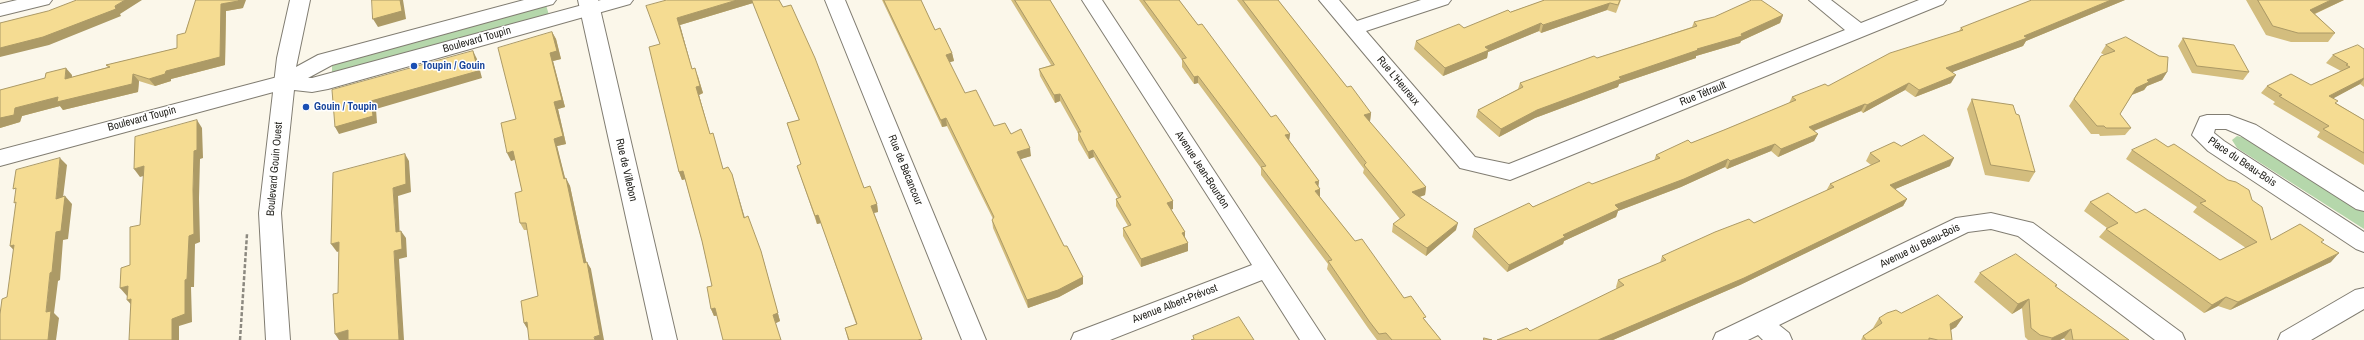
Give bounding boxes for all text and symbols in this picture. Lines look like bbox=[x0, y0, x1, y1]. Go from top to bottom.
street label: Boulevard Toupin bbox=[441, 24, 513, 56]
street label: Rue L'Heureux bbox=[1374, 54, 1422, 108]
place label: Toupin / Gouin bbox=[422, 59, 485, 73]
marker: Toupin / Gouin bbox=[409, 61, 419, 71]
street label: Rue Tétrault bbox=[1678, 79, 1728, 109]
place label: Gouin / Toupin bbox=[314, 100, 377, 114]
marker: Gouin / Toupin bbox=[301, 102, 311, 112]
street label: Boulevard Toupin bbox=[106, 104, 178, 134]
street label: Boulevard Gouin Ouest bbox=[264, 121, 286, 217]
street label: Avenue Jean-Bourdon bbox=[1172, 129, 1232, 211]
street label: Rue de Bécancour bbox=[885, 133, 925, 207]
street label: Place du Beau-Bois bbox=[2205, 134, 2279, 190]
street label: Rue de Villebon bbox=[612, 137, 640, 203]
street label: Avenue du Beau-Bois bbox=[1878, 221, 1962, 271]
street label: Avenue Albert-Prévost bbox=[1131, 282, 1219, 326]

